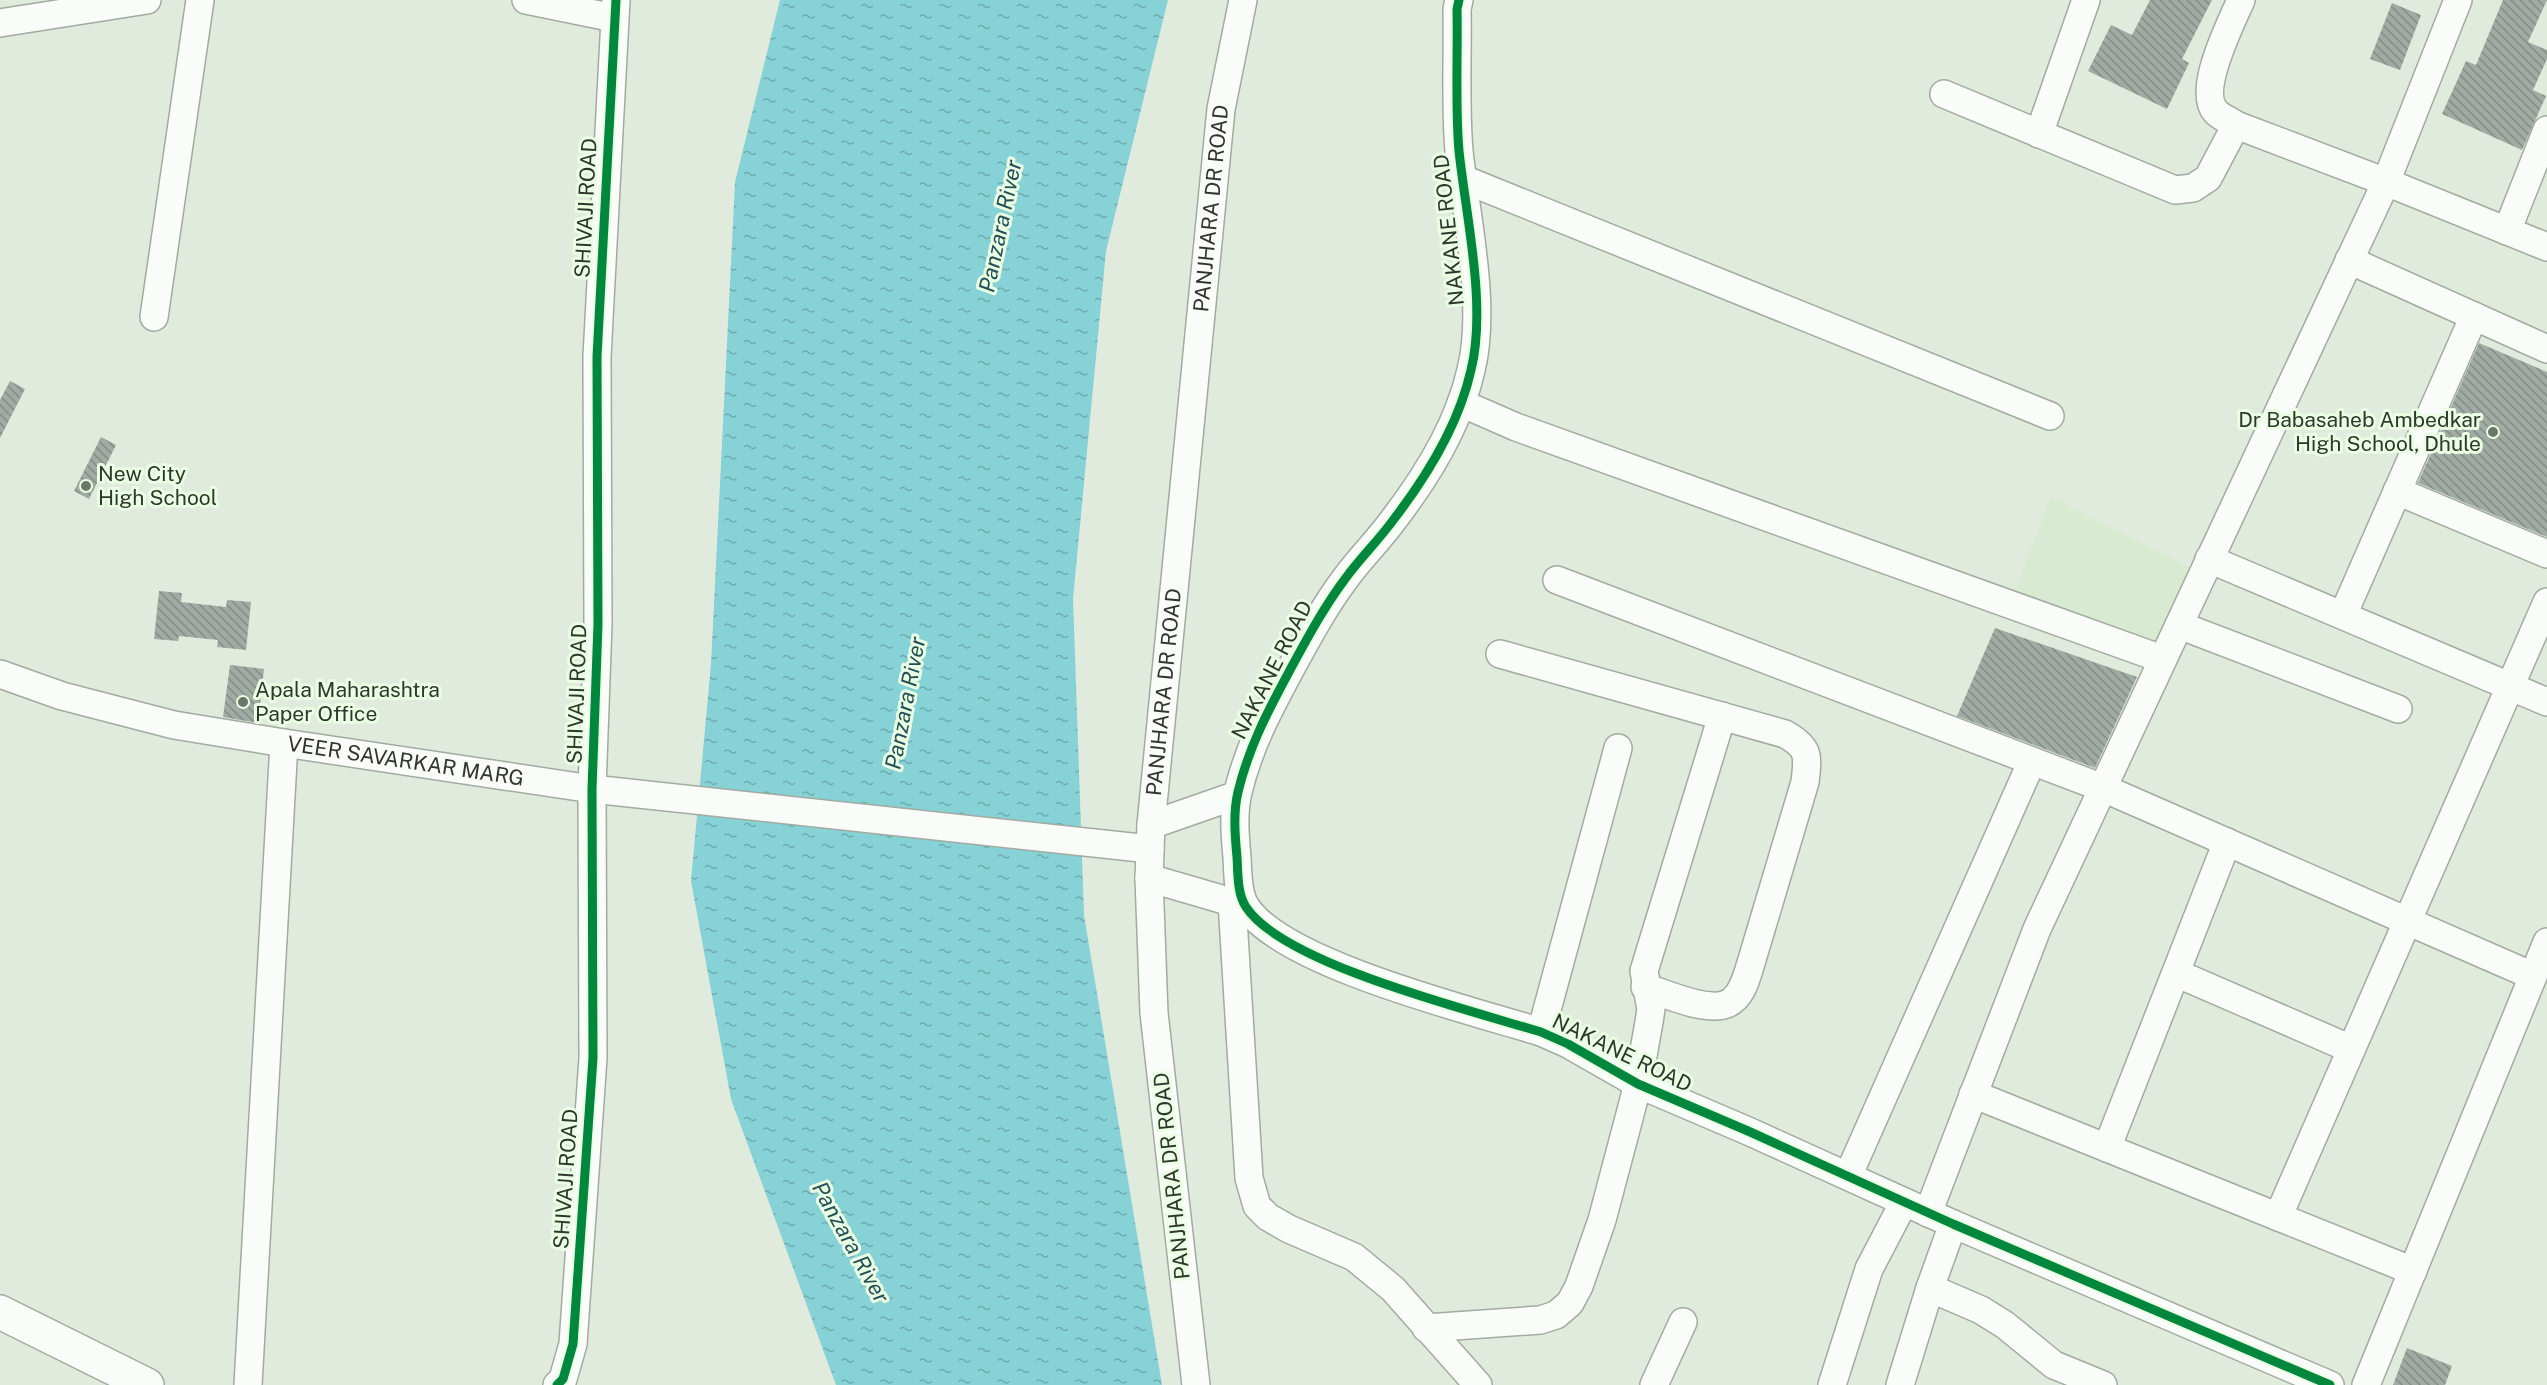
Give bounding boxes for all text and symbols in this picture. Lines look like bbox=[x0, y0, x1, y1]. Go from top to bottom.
street label: PANJHARA DR ROAD bbox=[1188, 103, 1233, 313]
street label: SHIVAJI ROAD bbox=[569, 137, 602, 279]
street label: NAKANE ROAD bbox=[1428, 153, 1469, 307]
water label: Panzara River bbox=[973, 157, 1027, 294]
place label: Dr Babasaheb Ambedkar High School, Dhule bbox=[2238, 407, 2481, 456]
marker: Dr Babasaheb Ambedkar High School, Dhule bbox=[2486, 425, 2500, 439]
place label: New City High School bbox=[98, 461, 217, 510]
marker: New City High School bbox=[79, 479, 93, 493]
street label: PANJHARA DR ROAD bbox=[1141, 587, 1186, 797]
street label: NAKANE ROAD bbox=[1226, 596, 1317, 743]
street label: SHIVAJI ROAD bbox=[562, 623, 591, 764]
water label: Panzara River bbox=[879, 634, 931, 771]
place label: Apala Maharashtra Paper Office bbox=[255, 677, 440, 726]
marker: Apala Maharashtra Paper Office bbox=[236, 695, 250, 709]
street label: VEER SAVARKAR MARG bbox=[286, 731, 526, 791]
street label: NAKANE ROAD bbox=[1548, 1008, 1696, 1097]
street label: PANJHARA DR ROAD bbox=[1148, 1071, 1195, 1281]
street label: SHIVAJI ROAD bbox=[548, 1108, 583, 1250]
water label: Panzara River bbox=[807, 1177, 895, 1308]

